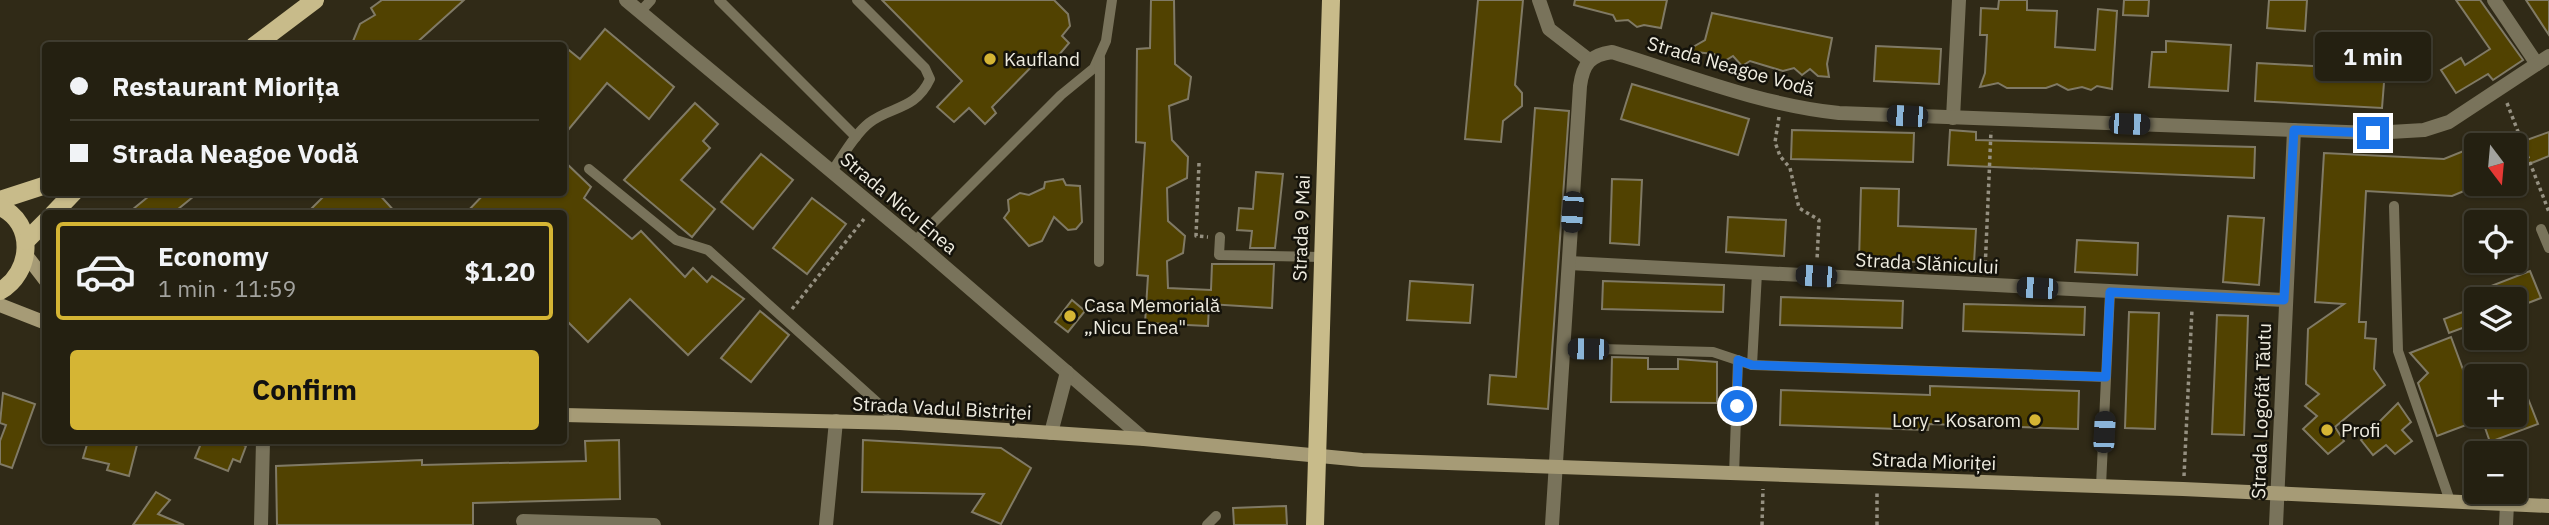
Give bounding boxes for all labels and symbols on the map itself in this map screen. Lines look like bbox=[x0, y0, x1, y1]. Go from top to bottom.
street label: Strada Neagoe Vodă bbox=[1645, 31, 1817, 101]
callout: 1 min bbox=[2315, 32, 2431, 80]
place label: Kaufland bbox=[1004, 47, 1080, 71]
marker: Kaufland bbox=[982, 51, 998, 67]
car bbox=[1886, 104, 1929, 128]
car bbox=[2108, 113, 2151, 135]
route end bbox=[2357, 117, 2389, 149]
north arrow bbox=[2464, 133, 2527, 196]
street label: Strada Nicu Enea bbox=[835, 147, 963, 259]
street label: Strada 9 Mai bbox=[1287, 174, 1315, 282]
car bbox=[1561, 190, 1584, 234]
street label: Strada Slănicului bbox=[1855, 247, 1999, 279]
car bbox=[1795, 264, 1838, 288]
car bbox=[2016, 276, 2059, 300]
place label: Casa Memorială „Nicu Enea" bbox=[1084, 293, 1220, 339]
marker: Casa Memorială „Nicu Enea" bbox=[1062, 308, 1078, 324]
street label: Strada Logofăt Tăutu bbox=[2246, 323, 2276, 499]
car bbox=[1567, 338, 1610, 360]
route start bbox=[1721, 390, 1753, 422]
street label: Strada Vadul Bistriței bbox=[852, 391, 1032, 425]
place label: Lory - Kosarom bbox=[1892, 408, 2021, 432]
car bbox=[2093, 410, 2116, 454]
marker: Lory - Kosarom bbox=[2027, 412, 2043, 428]
place label: Profi bbox=[2341, 418, 2381, 442]
marker: Profi bbox=[2319, 422, 2335, 438]
street label: Strada Mioriței bbox=[1871, 447, 1997, 475]

